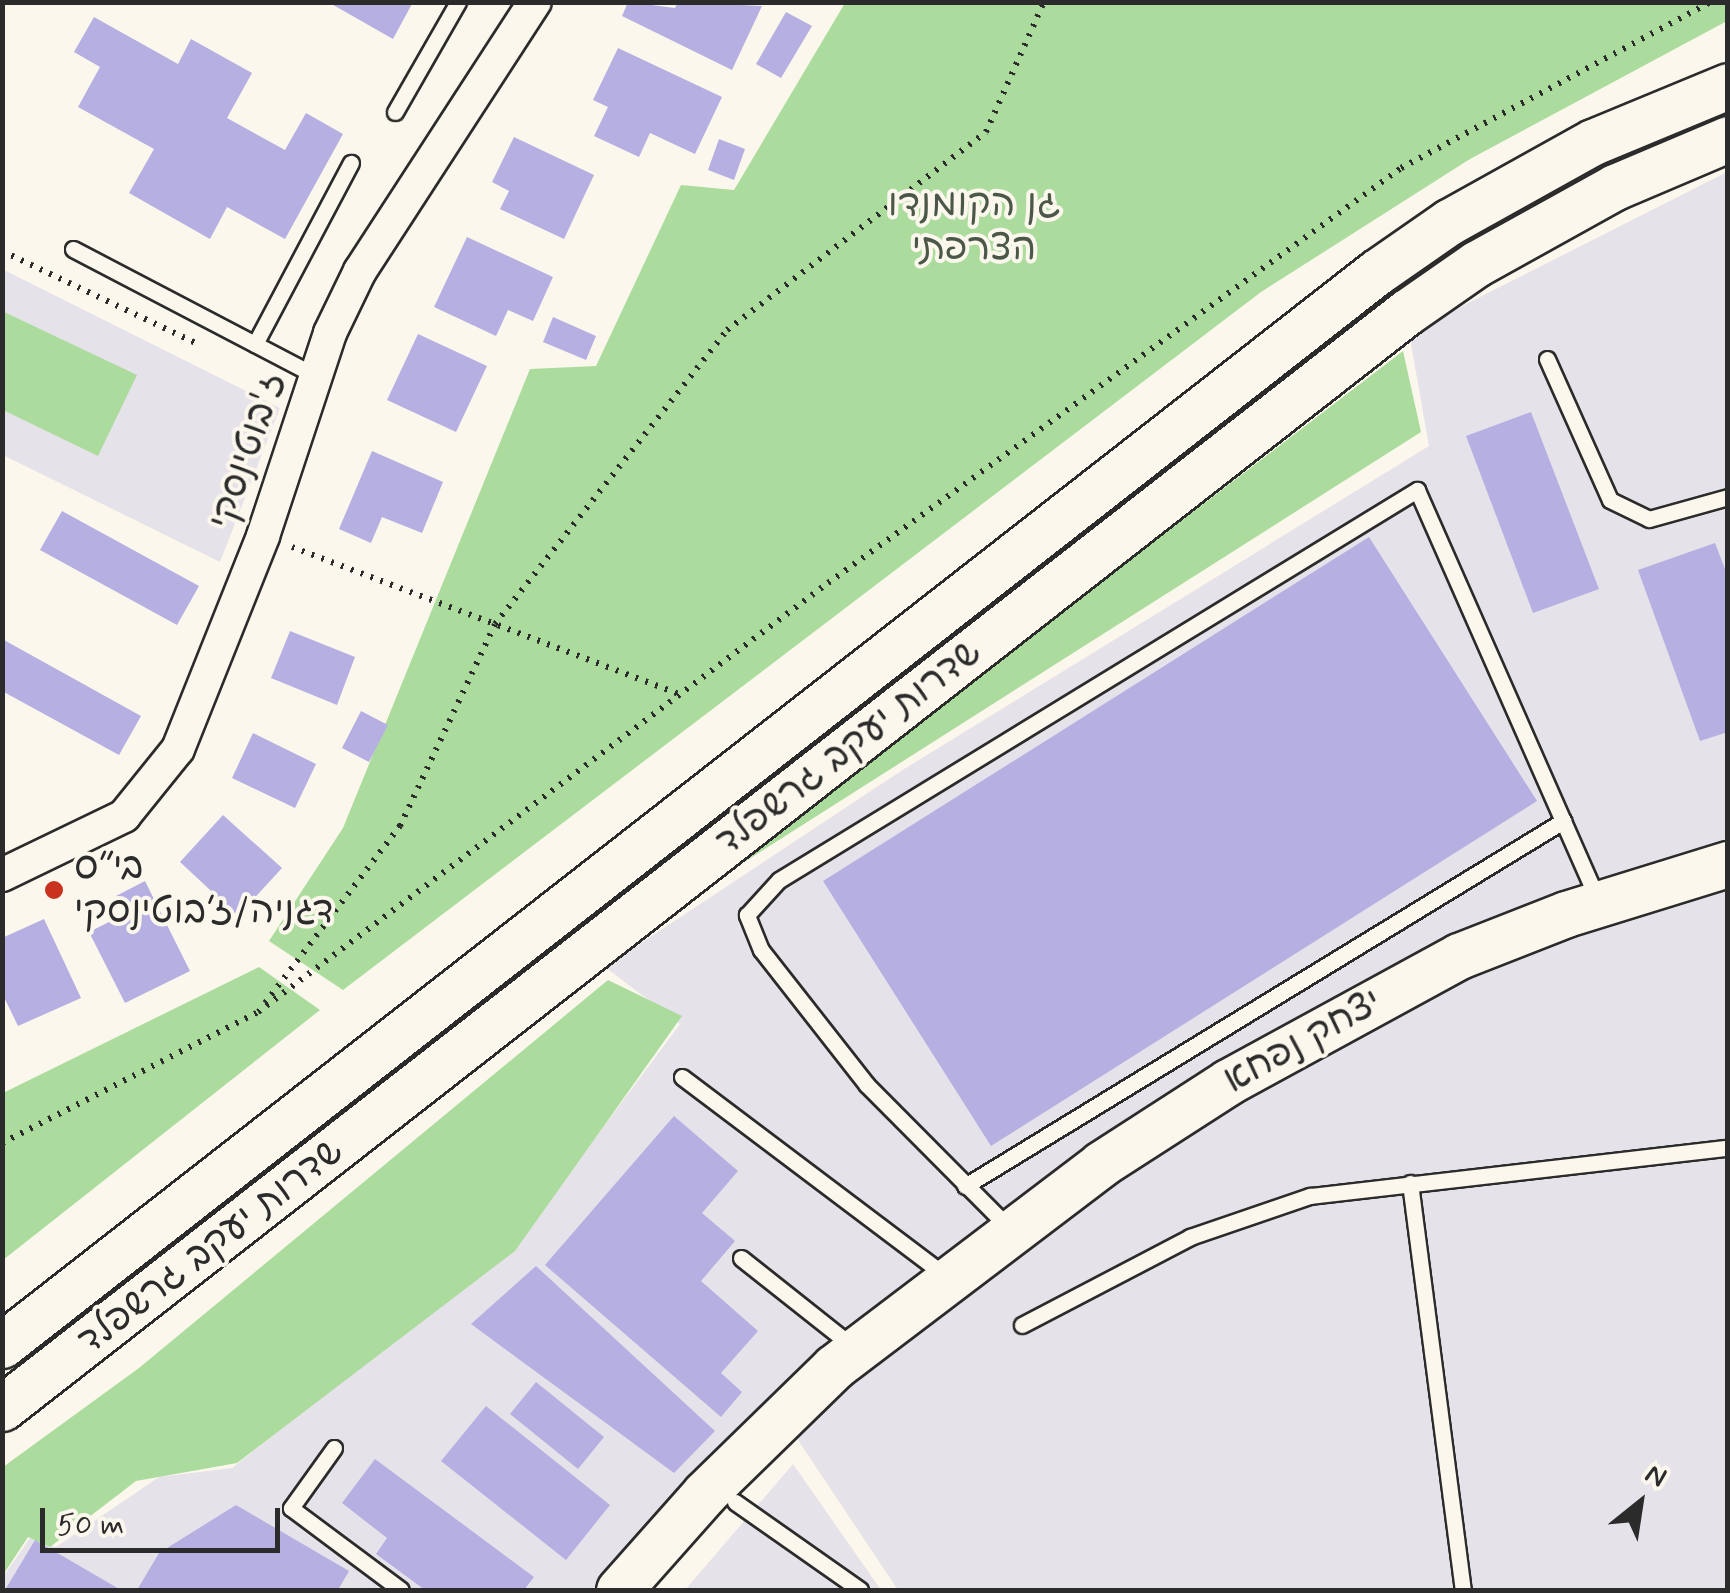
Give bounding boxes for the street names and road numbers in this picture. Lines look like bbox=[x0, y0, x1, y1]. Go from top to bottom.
street label: ז'בוטינסקי bbox=[200, 366, 296, 536]
street label: שדרות יעקב גרשפלד bbox=[707, 630, 991, 866]
street label: יצחק נפחא bbox=[1216, 980, 1390, 1104]
street label: שדרות יעקב גרשפלד bbox=[69, 1129, 353, 1365]

